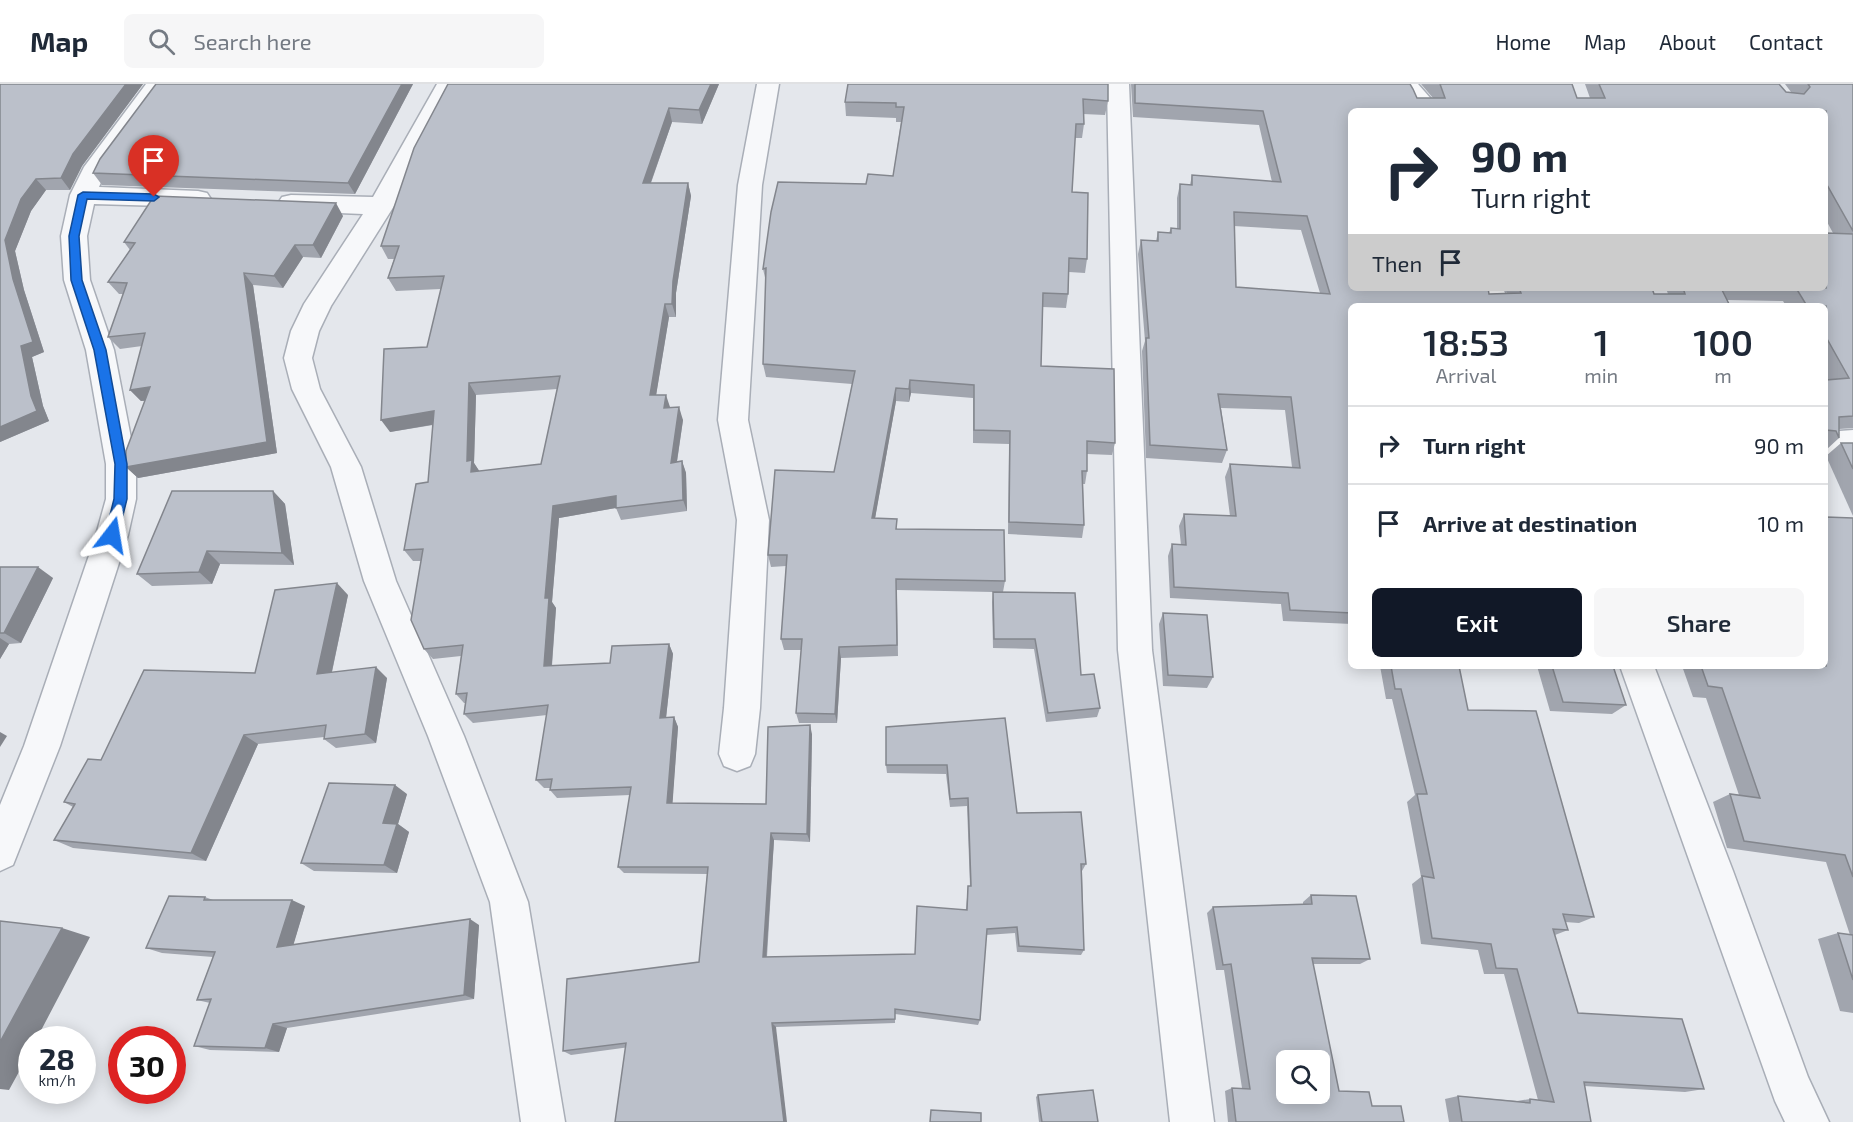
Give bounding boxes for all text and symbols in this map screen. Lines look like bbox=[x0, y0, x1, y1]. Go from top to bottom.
search box bbox=[124, 14, 544, 68]
text: Map bbox=[30, 24, 88, 58]
icon: search bbox=[145, 25, 178, 58]
text: Search here bbox=[193, 28, 312, 54]
text: Home bbox=[1495, 29, 1551, 54]
text: Map bbox=[1584, 29, 1626, 54]
text: About bbox=[1659, 29, 1716, 54]
text: Contact bbox=[1749, 29, 1823, 54]
text: 90 m bbox=[1471, 130, 1568, 180]
icon: right bbox=[1372, 132, 1450, 210]
pin bbox=[128, 135, 179, 197]
icon: arrive bbox=[137, 144, 170, 177]
text: Turn right bbox=[1471, 181, 1591, 213]
icon: arrive bbox=[1434, 246, 1467, 279]
text: Then bbox=[1372, 250, 1422, 276]
text: 18:53 bbox=[1423, 320, 1509, 363]
text: 1 bbox=[1594, 320, 1609, 363]
text: 100 bbox=[1693, 320, 1753, 363]
text: Arrival bbox=[1436, 363, 1497, 387]
text: min bbox=[1584, 363, 1618, 387]
text: m bbox=[1714, 363, 1732, 387]
icon: right bbox=[1372, 429, 1405, 462]
text: Turn right bbox=[1423, 432, 1525, 458]
text: 90 m bbox=[1754, 432, 1804, 458]
position arrow bbox=[80, 503, 144, 567]
icon: arrive bbox=[1372, 507, 1405, 540]
text: Arrive at destination bbox=[1423, 510, 1637, 536]
text: 10 m bbox=[1758, 510, 1804, 536]
button: Exit bbox=[1372, 588, 1582, 657]
button: Share bbox=[1594, 588, 1804, 657]
speed limit sign: 30 bbox=[108, 1026, 186, 1104]
text: 28 bbox=[39, 1040, 75, 1076]
map controls bbox=[1276, 1050, 1330, 1104]
button: search bbox=[1276, 1050, 1330, 1104]
text: km/h bbox=[38, 1071, 76, 1089]

